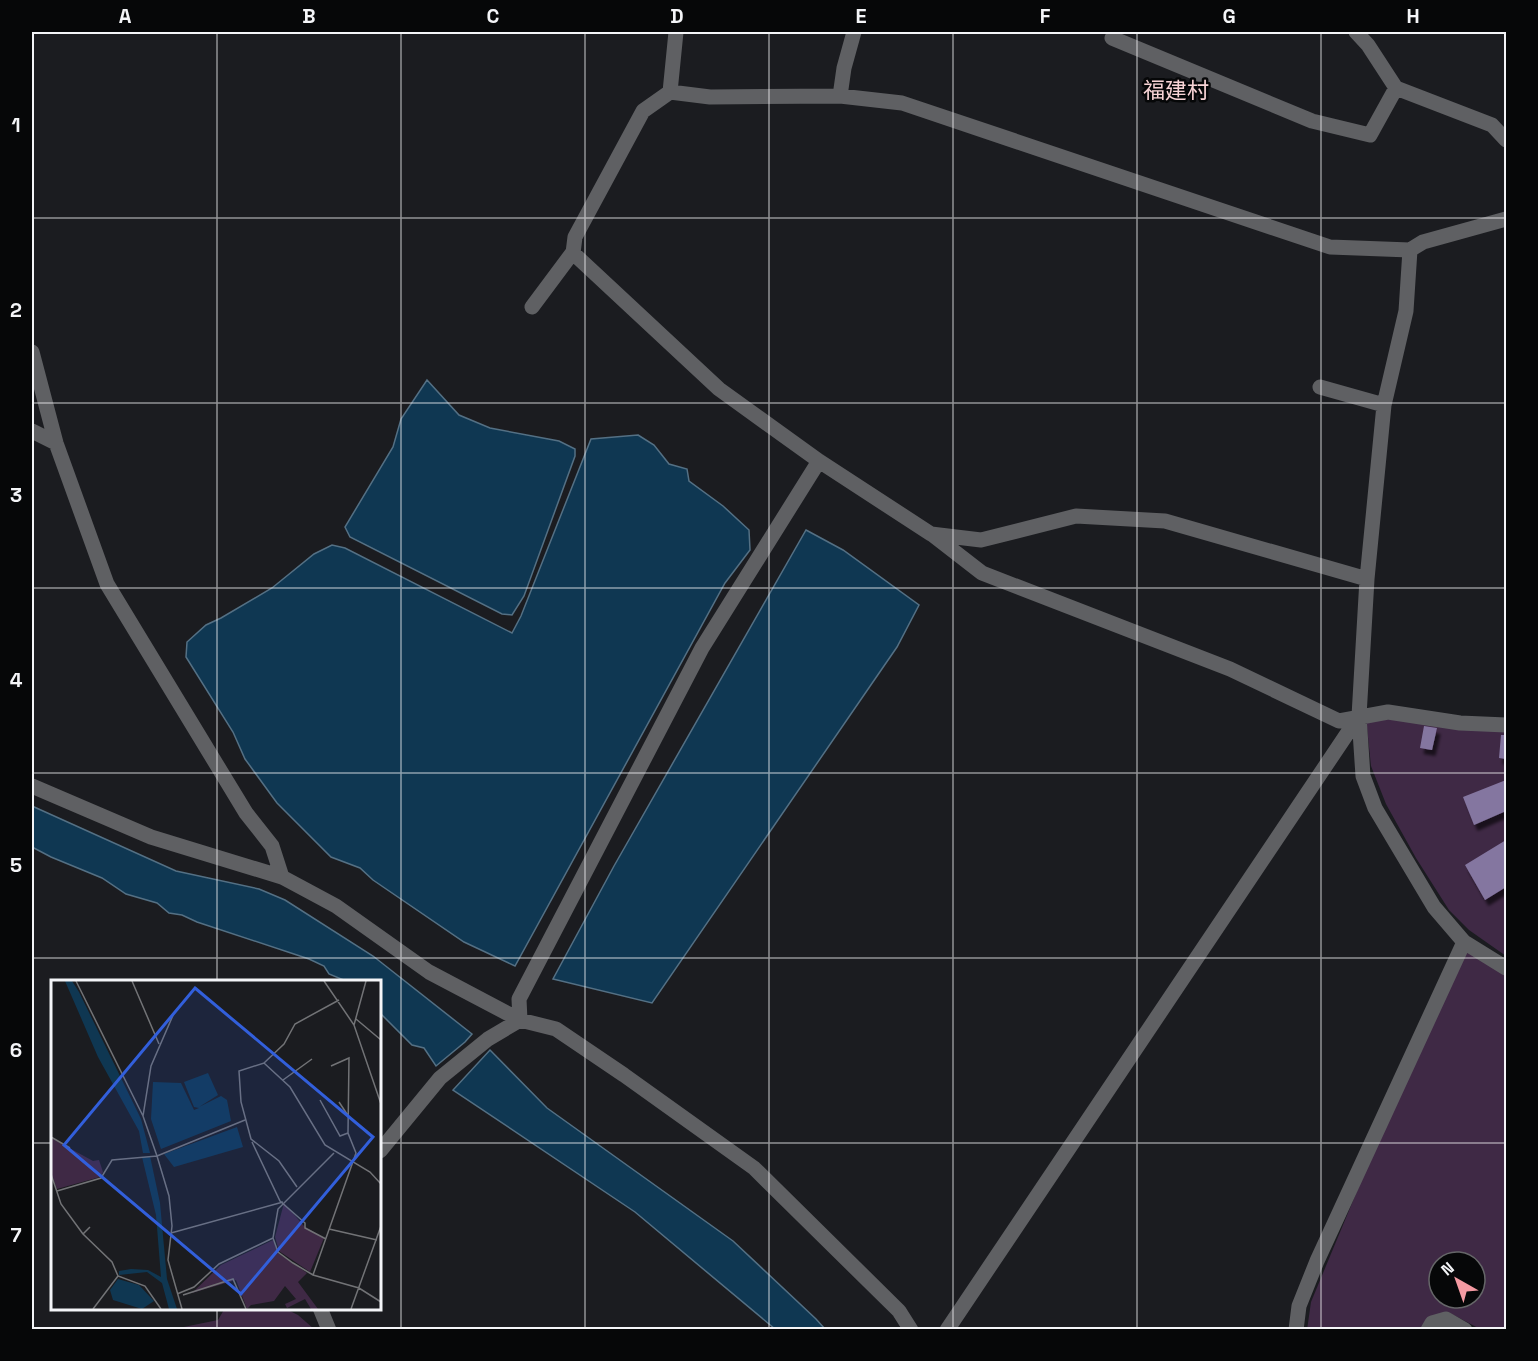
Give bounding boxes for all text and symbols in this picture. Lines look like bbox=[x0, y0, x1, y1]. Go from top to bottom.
text: A bbox=[119, 3, 132, 29]
text: B bbox=[302, 3, 316, 29]
text: C bbox=[487, 3, 500, 29]
text: D bbox=[670, 3, 684, 29]
text: E bbox=[855, 3, 867, 29]
text: F bbox=[1040, 3, 1051, 29]
text: G bbox=[1222, 3, 1236, 29]
text: H bbox=[1406, 3, 1420, 29]
district label: 福建村 bbox=[1143, 76, 1209, 104]
text: 1 bbox=[11, 112, 21, 138]
text: 2 bbox=[10, 297, 22, 323]
text: 3 bbox=[10, 482, 22, 508]
text: 4 bbox=[10, 667, 23, 693]
text: 5 bbox=[10, 852, 22, 878]
inset map bbox=[51, 980, 381, 1310]
text: 6 bbox=[10, 1037, 22, 1063]
text: 7 bbox=[10, 1222, 22, 1248]
north arrow bbox=[1427, 1250, 1487, 1310]
text: N bbox=[1437, 1257, 1459, 1280]

